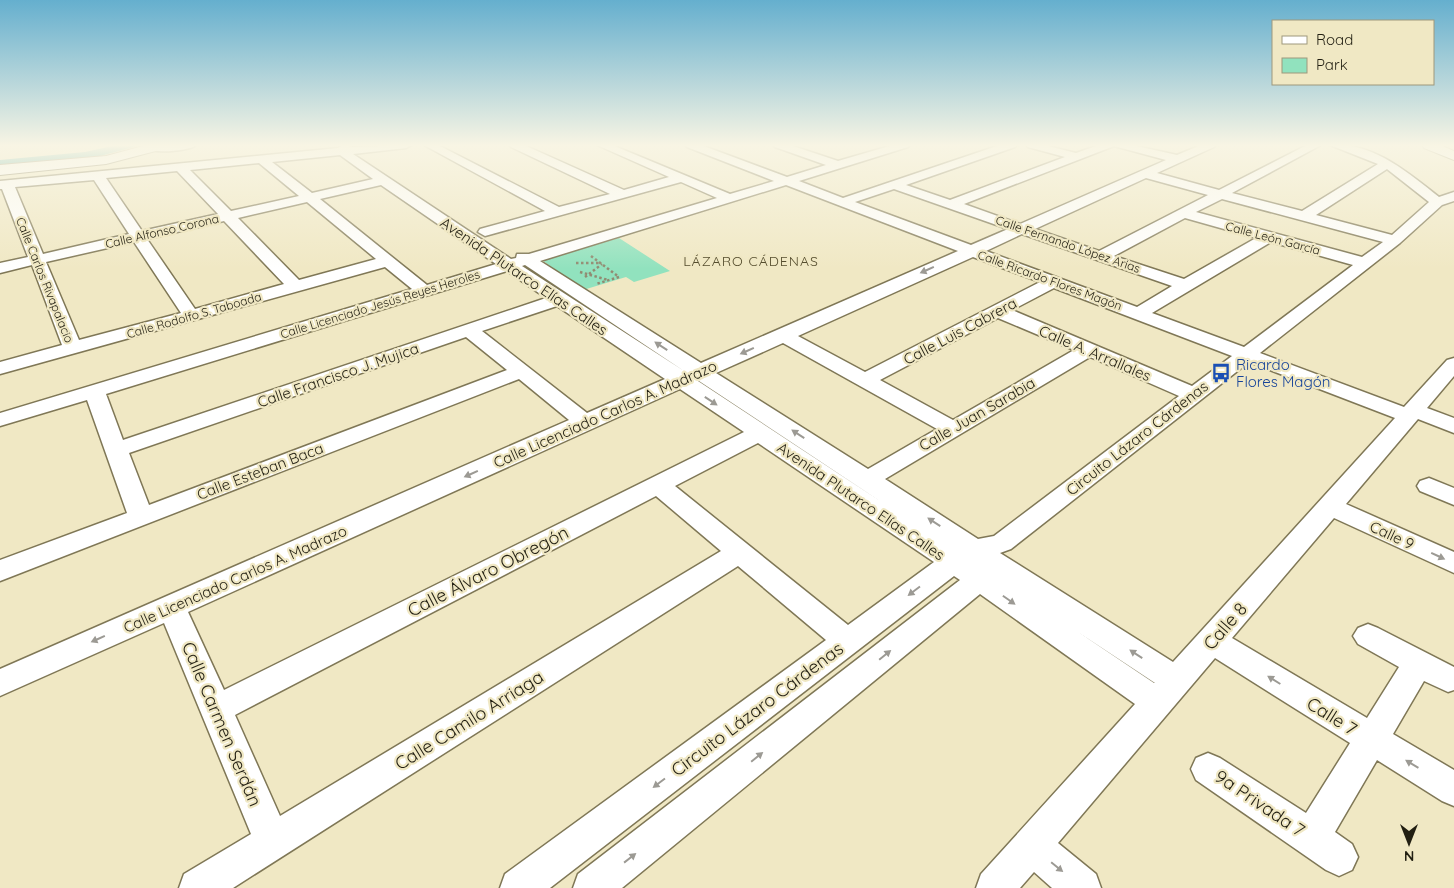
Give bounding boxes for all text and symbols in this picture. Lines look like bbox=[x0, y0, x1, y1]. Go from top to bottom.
legend bbox=[1272, 20, 1434, 85]
text: Road bbox=[1316, 30, 1353, 49]
text: Park bbox=[1316, 55, 1348, 74]
street label: Calle Alfonso Corona bbox=[104, 211, 220, 251]
street label: Calle Fernando López Arias bbox=[994, 212, 1143, 276]
street label: Avenida Plutarco Elías Calles bbox=[437, 213, 611, 339]
street label: Calle Carlos Rivapalacio bbox=[13, 215, 77, 345]
street label: Calle León García bbox=[1224, 218, 1322, 258]
street label: Calle Ricardo Flores Magón bbox=[976, 247, 1124, 313]
district label: LÁZARO CÁDENAS bbox=[683, 252, 819, 270]
street label: Calle Licenciado Jesús Reyes Heroles bbox=[279, 266, 482, 342]
one-way arrow bbox=[920, 267, 934, 275]
street label: Calle Rodolfo S. Taboada bbox=[125, 289, 263, 341]
street label: Calle Luis Cabrera bbox=[900, 293, 1020, 369]
street label: Calle A. Arrallales bbox=[1036, 321, 1154, 385]
street label: Calle Francisco J. Mujica bbox=[255, 338, 421, 412]
one-way arrow bbox=[655, 341, 668, 351]
one-way arrow bbox=[740, 347, 754, 355]
place label: Ricardo Flores Magón bbox=[1236, 355, 1331, 391]
street label: Calle Licenciado Carlos A. Madrazo bbox=[490, 356, 720, 472]
bus stop icon: Ricardo Flores Magón bbox=[1210, 362, 1232, 384]
street label: Calle Juan Sarabia bbox=[916, 373, 1038, 455]
street label: Circuito Lázaro Cárdenas bbox=[1062, 377, 1212, 499]
one-way arrow bbox=[704, 396, 717, 405]
one-way arrow bbox=[791, 429, 804, 439]
street label: Calle Esteban Baca bbox=[194, 438, 326, 504]
street label: Avenida Plutarco Elías Calles bbox=[774, 438, 948, 564]
one-way arrow bbox=[464, 470, 478, 478]
street label: Calle 9 bbox=[1367, 517, 1417, 553]
one-way arrow bbox=[927, 518, 941, 527]
street label: Calle Álvaro Obregón bbox=[404, 520, 572, 622]
street label: Calle Licenciado Carlos A. Madrazo bbox=[120, 521, 350, 637]
one-way arrow bbox=[1431, 552, 1445, 560]
one-way arrow bbox=[907, 586, 921, 596]
one-way arrow bbox=[1002, 595, 1016, 605]
street label: Calle 8 bbox=[1198, 597, 1252, 655]
one-way arrow bbox=[91, 636, 105, 644]
street label: Circuito Lázaro Cárdenas bbox=[666, 637, 848, 781]
street label: Calle Carmen Serdán bbox=[177, 638, 267, 810]
one-way arrow bbox=[1130, 649, 1143, 659]
one-way arrow bbox=[878, 650, 891, 661]
street label: Calle Camilo Arriaga bbox=[390, 665, 548, 775]
one-way arrow bbox=[1267, 675, 1280, 684]
street label: Calle 7 bbox=[1303, 692, 1361, 740]
one-way arrow bbox=[751, 751, 764, 762]
one-way arrow bbox=[1406, 760, 1419, 769]
street label: 9a Privada 7 bbox=[1211, 764, 1309, 842]
one-way arrow bbox=[653, 778, 666, 789]
north arrow bbox=[1384, 818, 1434, 868]
text: N bbox=[1404, 847, 1414, 865]
one-way arrow bbox=[623, 852, 636, 863]
one-way arrow bbox=[1050, 862, 1063, 873]

